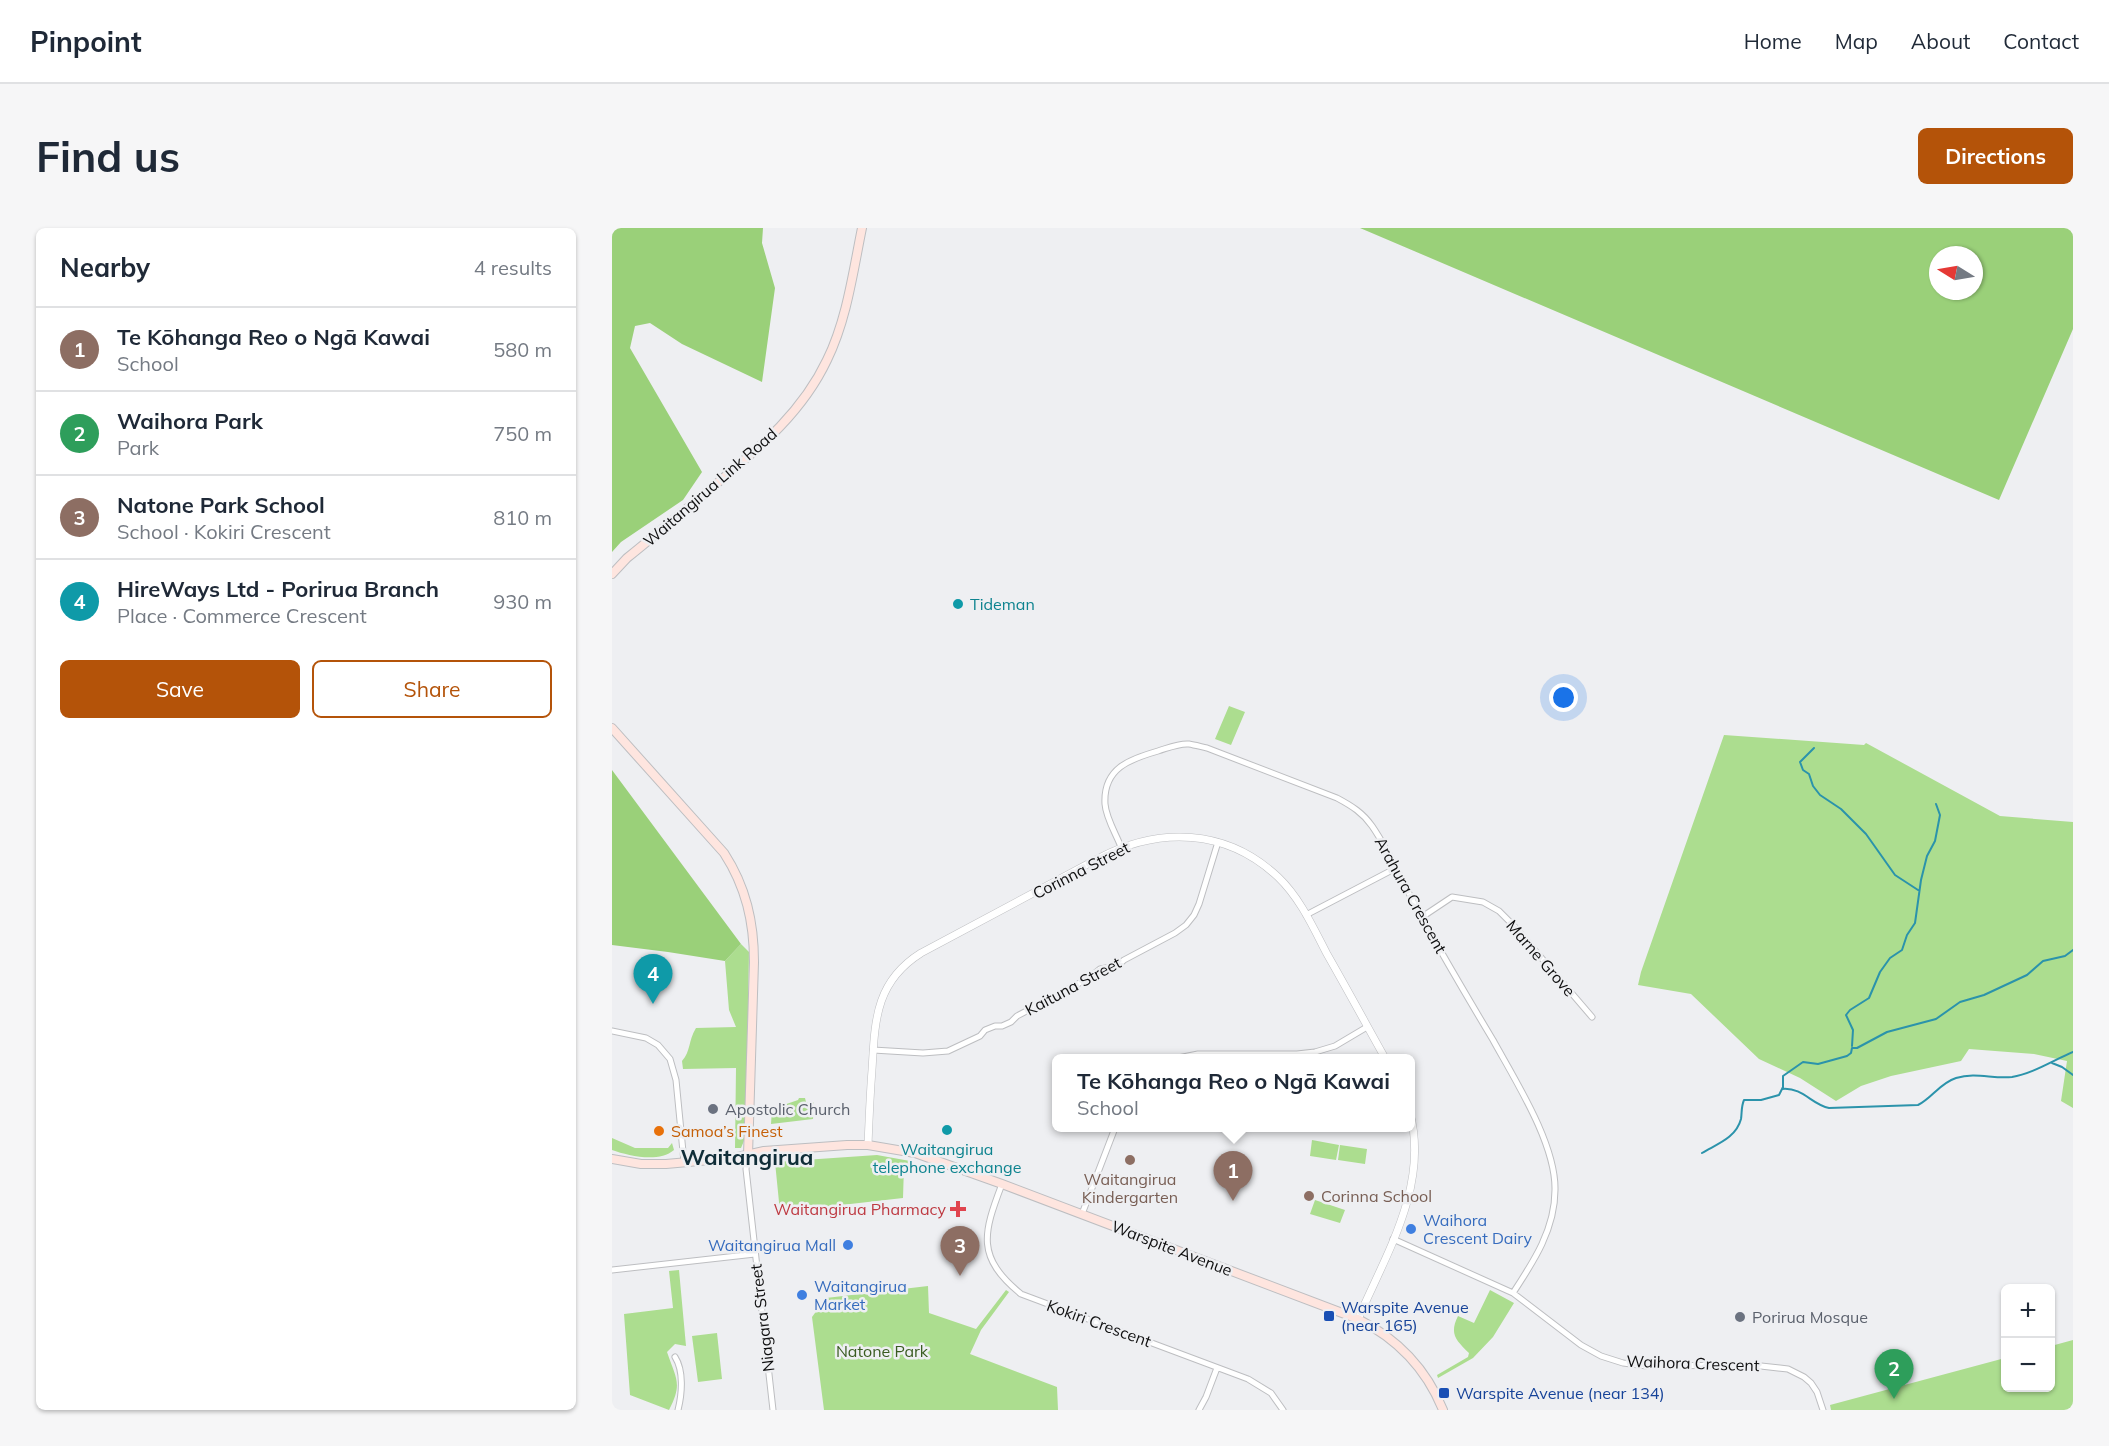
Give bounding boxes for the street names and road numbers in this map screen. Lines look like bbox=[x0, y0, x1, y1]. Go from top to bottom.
street label: Waitangirua Link Road bbox=[639, 423, 781, 551]
street label: Arahura Crescent bbox=[1371, 833, 1451, 957]
street label: Corinna Street bbox=[1029, 837, 1133, 903]
street label: Marne Grove bbox=[1502, 916, 1580, 1000]
street label: Kaituna Street bbox=[1022, 952, 1125, 1020]
street label: Warspite Avenue bbox=[1109, 1216, 1235, 1280]
street label: Niagara Street bbox=[745, 1263, 779, 1373]
street label: Kokiri Crescent bbox=[1044, 1295, 1154, 1351]
street label: Waihora Crescent bbox=[1626, 1351, 1760, 1375]

